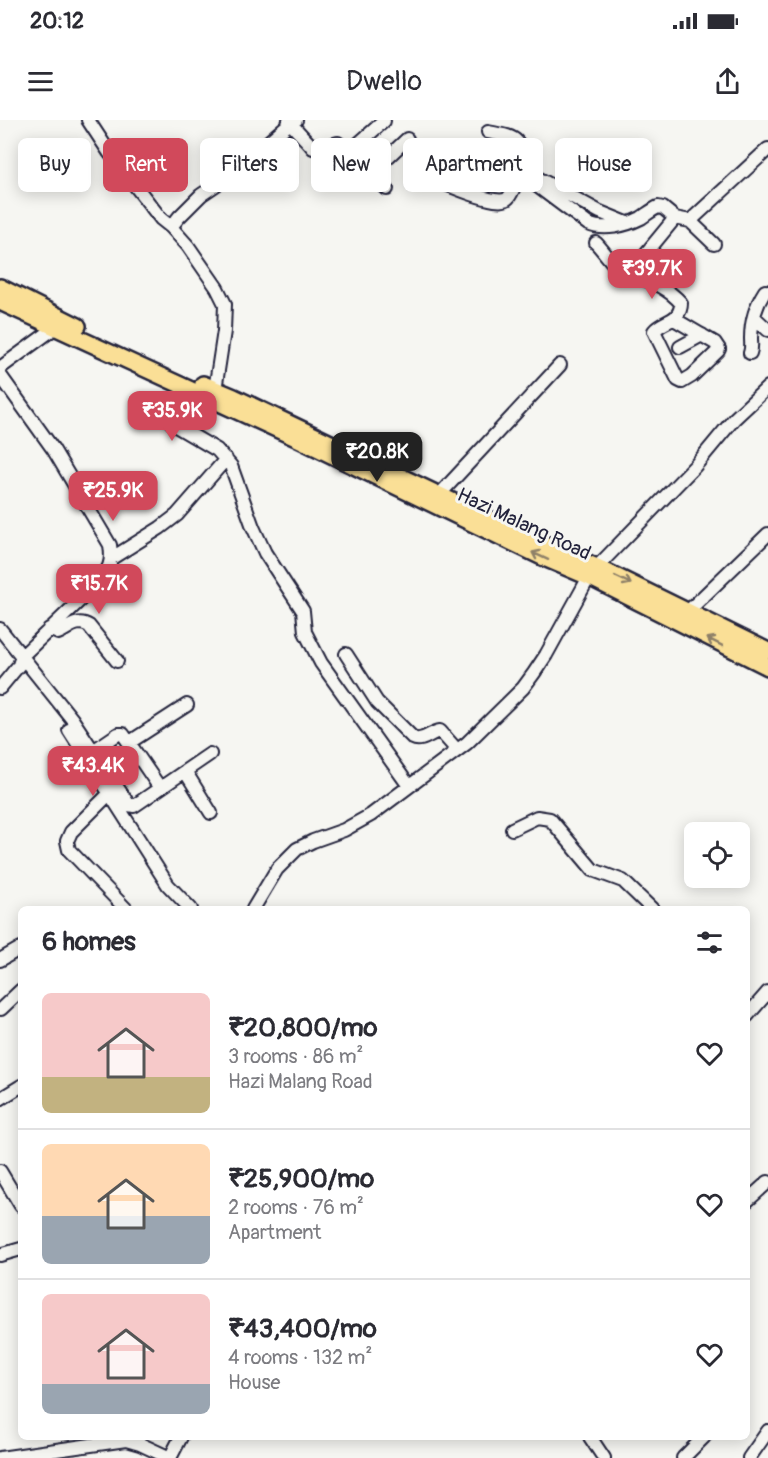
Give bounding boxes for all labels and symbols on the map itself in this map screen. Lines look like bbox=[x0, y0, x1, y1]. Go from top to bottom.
pin: ₹39.7K bbox=[603, 249, 701, 300]
pin: ₹35.9K bbox=[123, 391, 221, 442]
pin: ₹20.8K bbox=[328, 432, 426, 483]
pin: ₹25.9K bbox=[64, 471, 162, 522]
street label: Hazi Malang Road bbox=[453, 482, 595, 566]
one-way arrow bbox=[532, 550, 550, 562]
pin: ₹15.7K bbox=[50, 564, 148, 615]
one-way arrow bbox=[614, 575, 632, 587]
one-way arrow bbox=[707, 635, 725, 647]
pin: ₹43.4K bbox=[44, 746, 142, 797]

